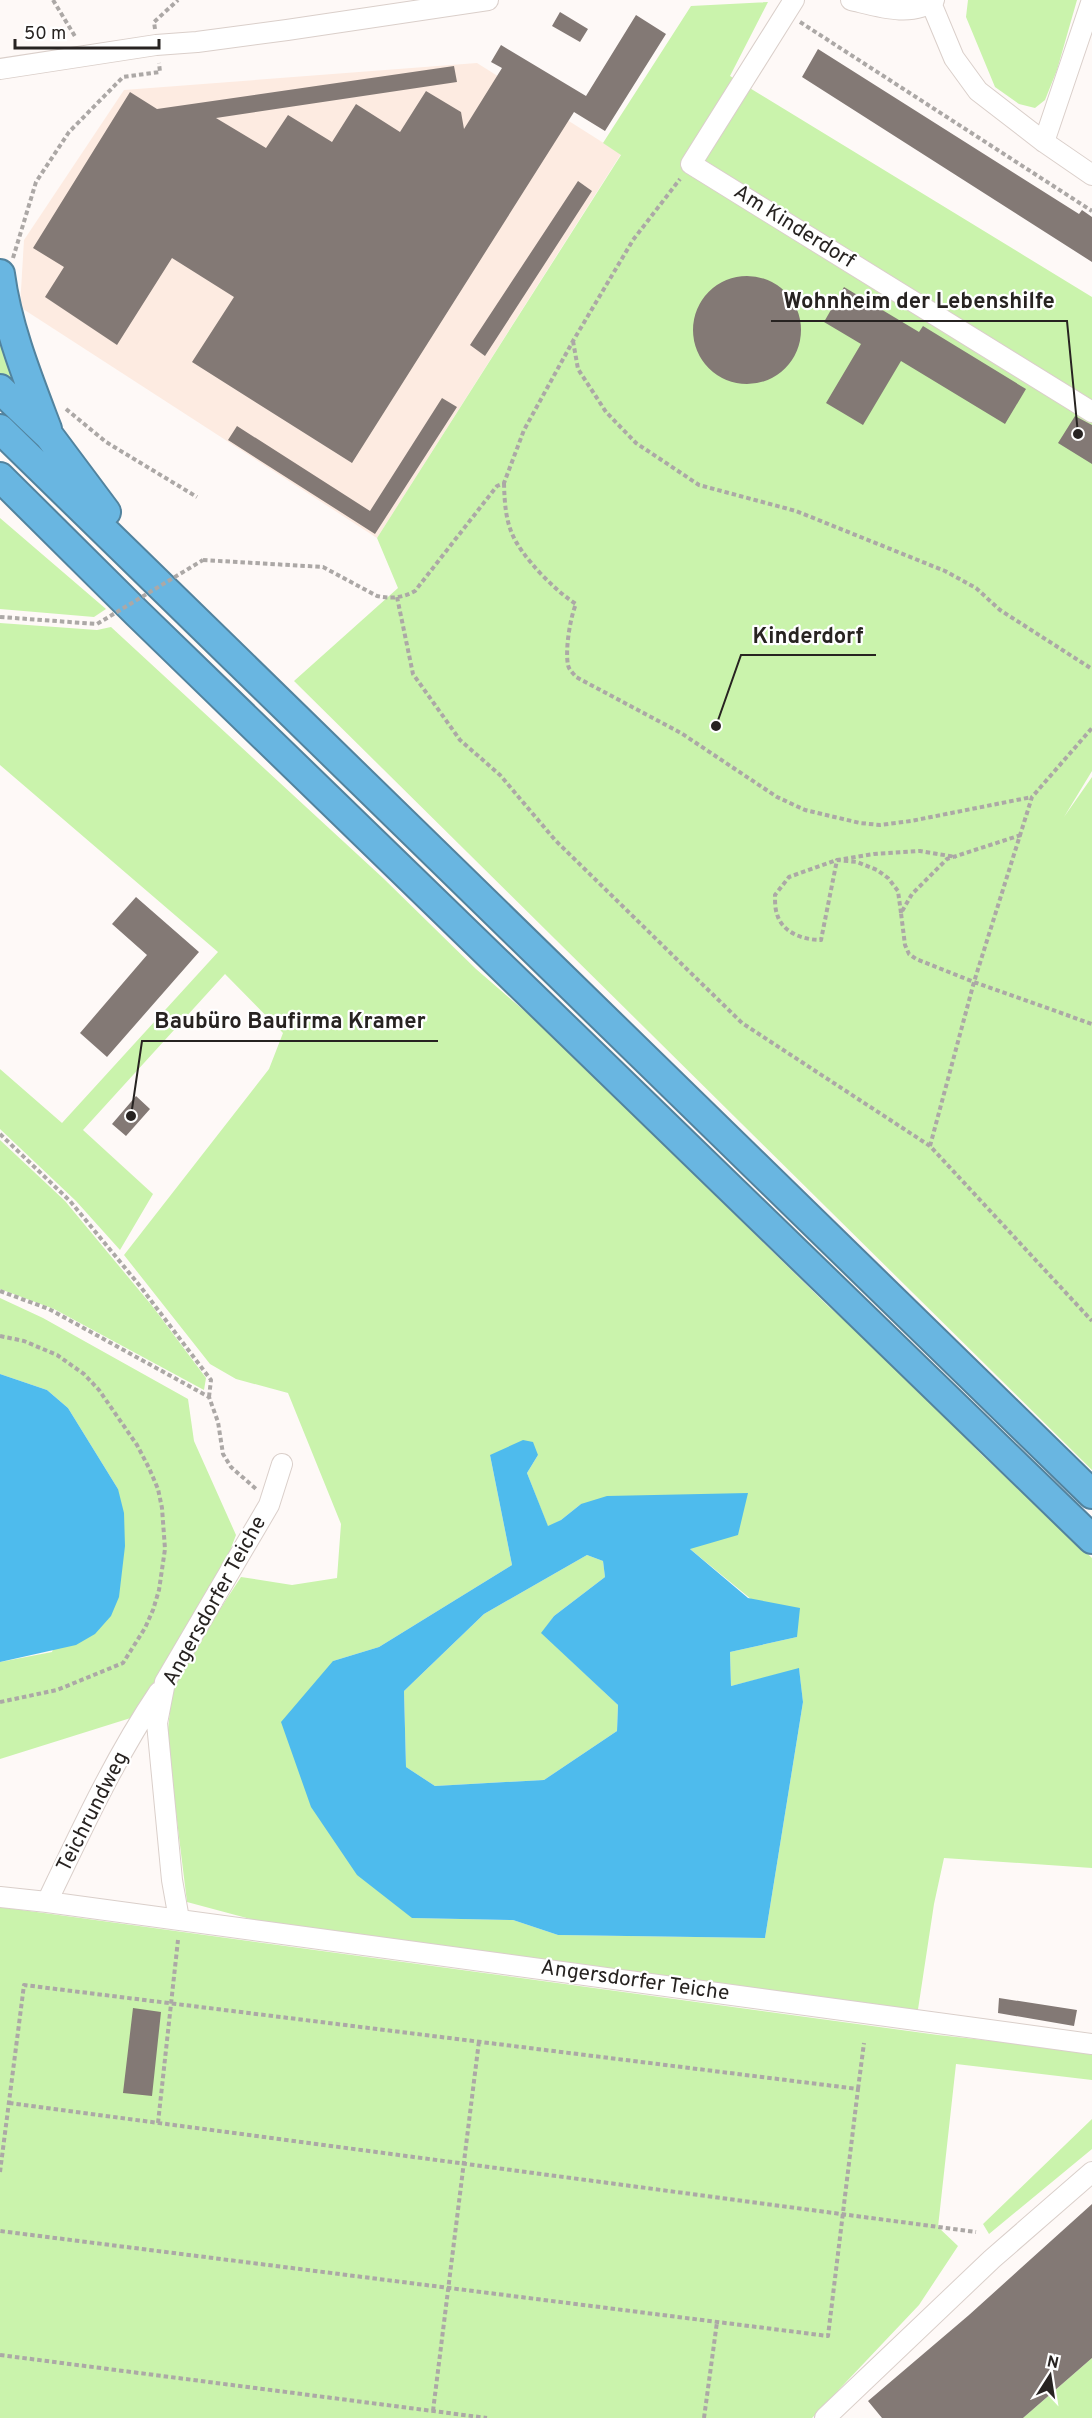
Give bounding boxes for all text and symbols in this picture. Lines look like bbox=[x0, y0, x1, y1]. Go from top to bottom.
scale bar bbox=[15, 12, 159, 50]
text: 50 m bbox=[24, 23, 66, 46]
street label: Am Kinderdorf bbox=[728, 179, 860, 275]
callout: Wohnheim der Lebenshilfe bbox=[771, 281, 1067, 321]
text: Wohnheim der Lebenshilfe bbox=[783, 289, 1055, 316]
callout: Kinderdorf bbox=[741, 615, 876, 655]
text: Kinderdorf bbox=[753, 624, 863, 651]
callout: Baubüro Baufirma Kramer bbox=[142, 1001, 438, 1041]
text: Baubüro Baufirma Kramer bbox=[154, 1009, 426, 1036]
street label: Angersdorfer Teiche bbox=[157, 1511, 273, 1691]
street label: Teichrundweg bbox=[51, 1747, 135, 1877]
street label: Angersdorfer Teiche bbox=[539, 1954, 731, 2008]
north arrow bbox=[1020, 2346, 1080, 2406]
text: N bbox=[1045, 2352, 1060, 2374]

